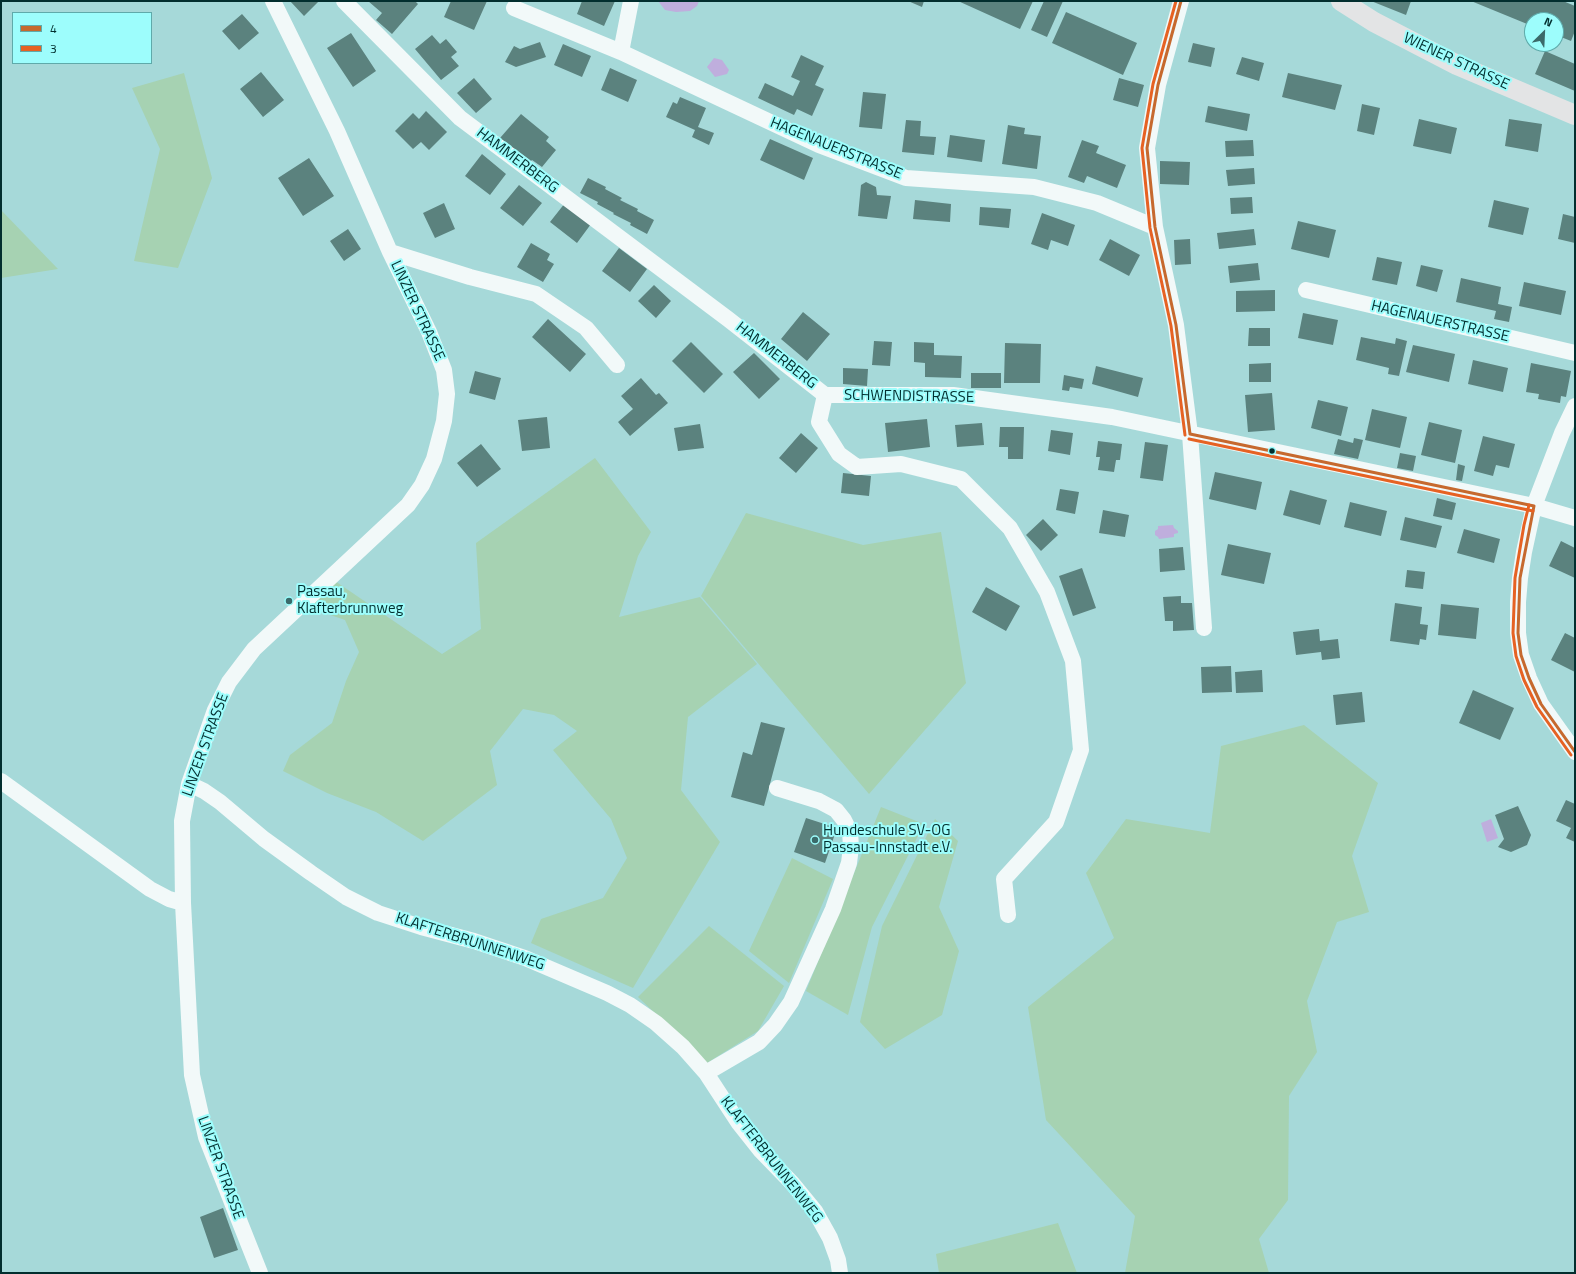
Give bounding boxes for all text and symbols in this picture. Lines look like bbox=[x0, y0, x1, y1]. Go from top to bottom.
legend bbox=[12, 12, 152, 64]
north arrow bbox=[1524, 12, 1564, 52]
text: N bbox=[1542, 13, 1555, 31]
text: 4 bbox=[50, 19, 57, 38]
street label: WIENER STRASSE bbox=[1400, 30, 1512, 94]
text: 3 bbox=[50, 39, 57, 58]
street label: HAGENAUERSTRASSE bbox=[767, 114, 905, 184]
street label: HAMMERBERG bbox=[473, 124, 561, 198]
street label: LINZER STRASSE bbox=[386, 258, 448, 364]
street label: HAGENAUERSTRASSE bbox=[1369, 297, 1511, 347]
street label: HAMMERBERG bbox=[732, 319, 820, 393]
street label: SCHWENDISTRASSE bbox=[844, 387, 974, 407]
unlabelled marker bbox=[1267, 446, 1277, 456]
place label: Passau, Klafterbrunnweg bbox=[297, 583, 403, 618]
marker: Passau, Klafterbrunnweg bbox=[284, 596, 294, 606]
street label: LINZER STRASSE bbox=[179, 691, 233, 799]
place label: Hundeschule SV-OG Passau-Innstadt e.V. bbox=[823, 822, 953, 857]
marker: Hundeschule SV-OG Passau-Innstadt e.V. bbox=[810, 835, 820, 845]
street label: KLAFTERBRUNNENWEG bbox=[393, 909, 547, 975]
street label: KLAFTERBRUNNENWEG bbox=[716, 1093, 826, 1227]
street label: LINZER STRASSE bbox=[193, 1114, 247, 1222]

